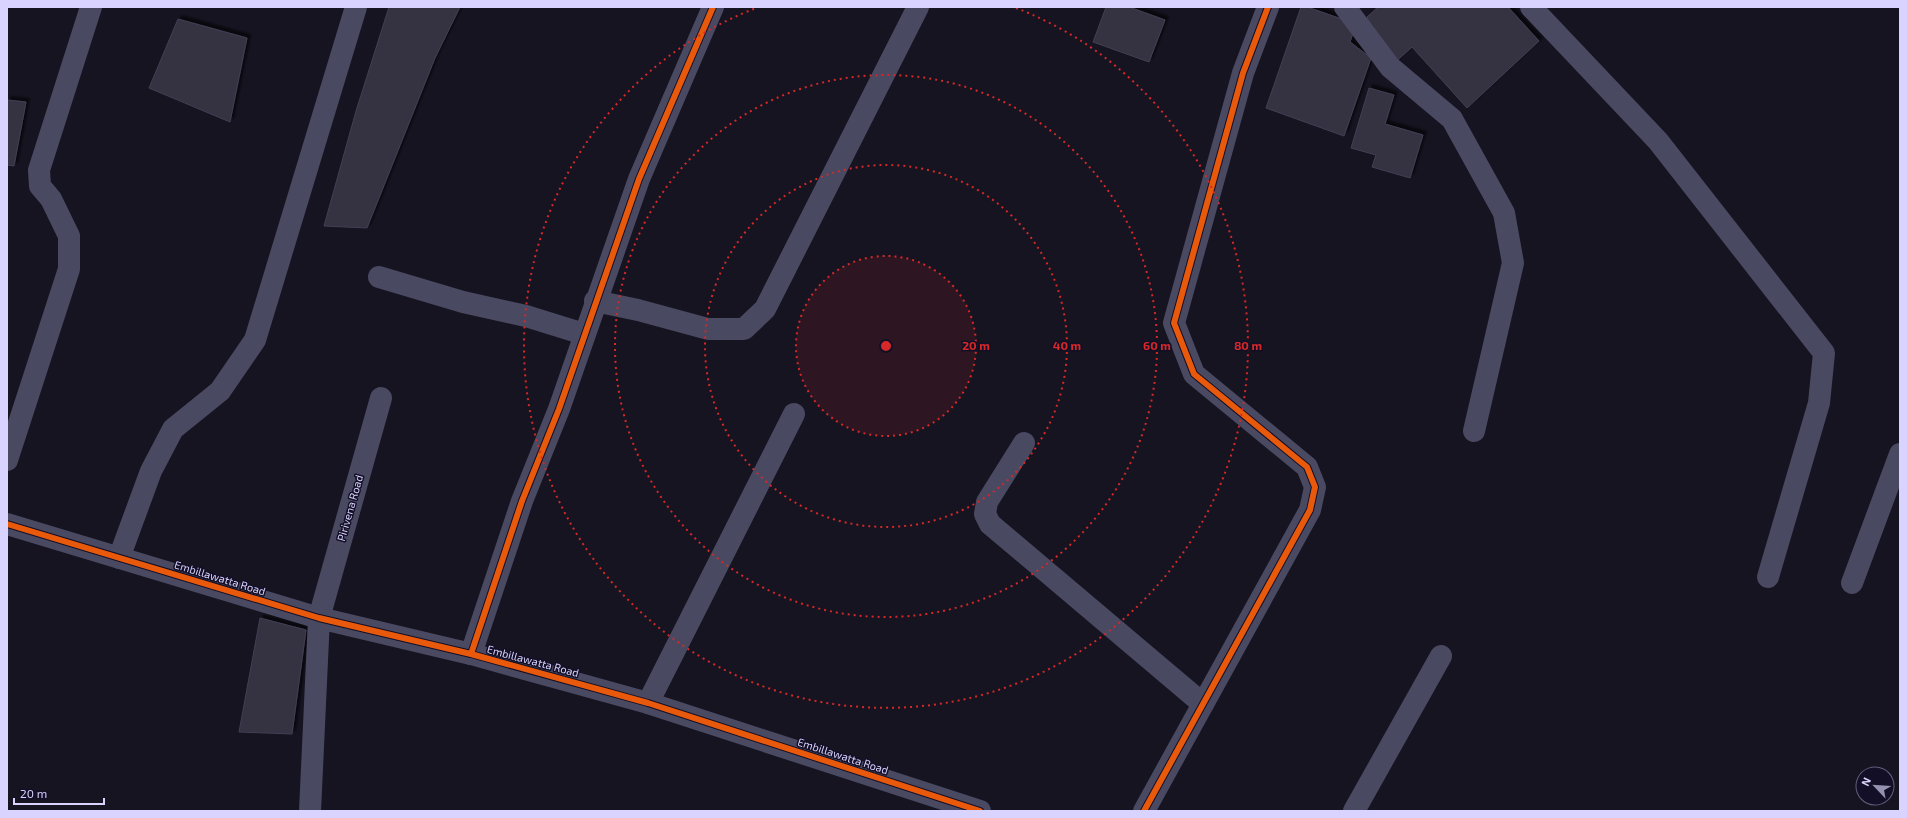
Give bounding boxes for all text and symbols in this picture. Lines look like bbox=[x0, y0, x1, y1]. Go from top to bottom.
text: 20 m bbox=[962, 338, 990, 352]
text: 40 m bbox=[1053, 338, 1081, 352]
text: 60 m bbox=[1143, 338, 1171, 352]
text: 80 m bbox=[1234, 338, 1262, 352]
centre of rings bbox=[879, 339, 893, 353]
street label: Pirivena Road bbox=[334, 473, 365, 542]
street label: Embillawatta Road bbox=[173, 557, 267, 598]
street label: Embillawatta Road bbox=[486, 642, 581, 679]
street label: Embillawatta Road bbox=[796, 735, 890, 776]
north arrow bbox=[1855, 766, 1895, 806]
text: N bbox=[1858, 775, 1873, 788]
scale bar bbox=[14, 780, 104, 806]
text: 20 m bbox=[20, 786, 47, 800]

